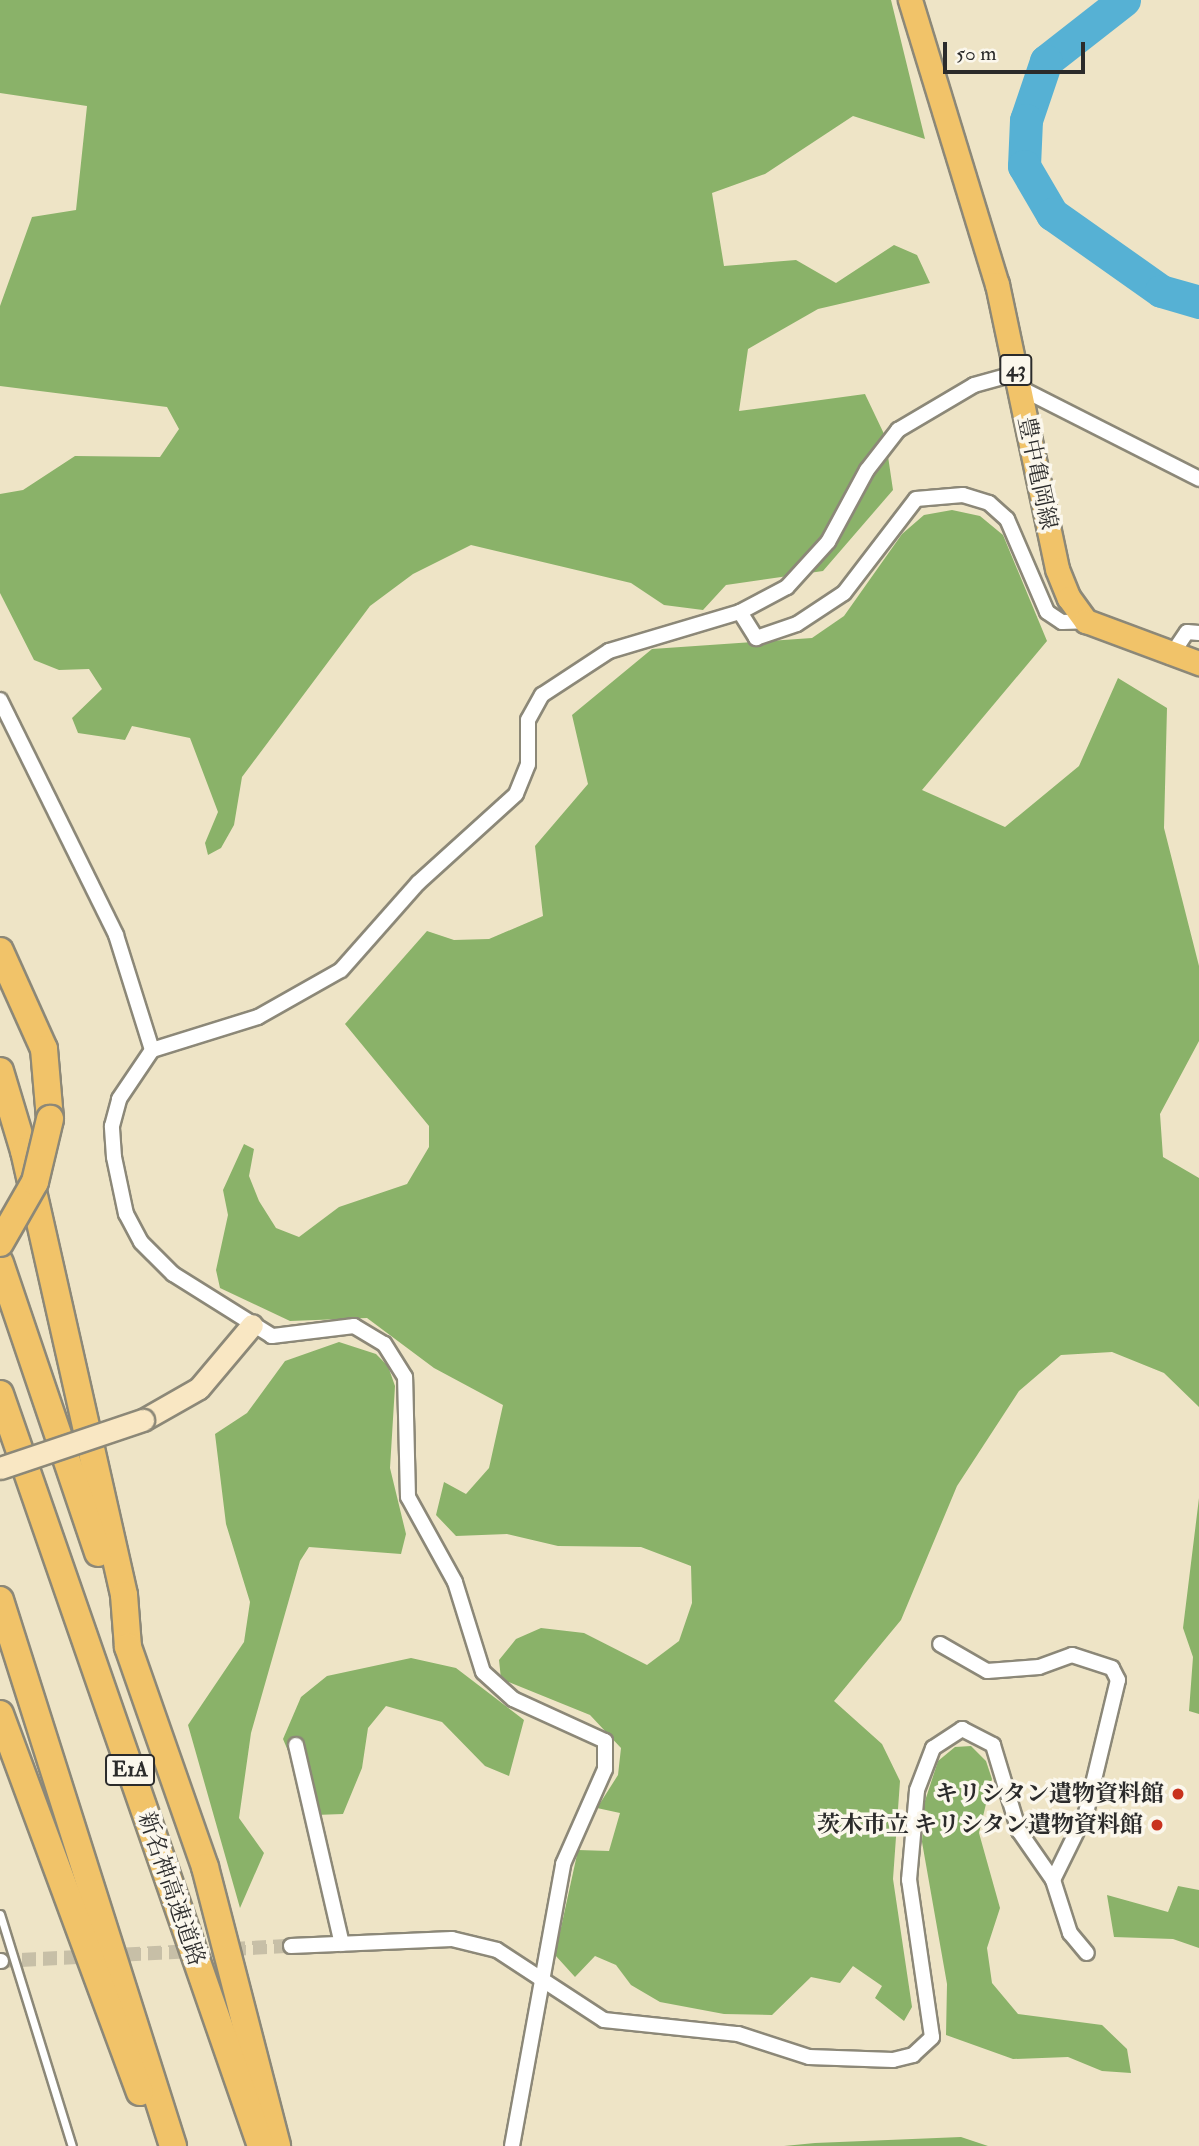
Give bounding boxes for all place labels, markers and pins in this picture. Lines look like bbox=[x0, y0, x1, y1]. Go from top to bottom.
place label: キリシタン遺物資料館 bbox=[934, 1780, 1164, 1808]
marker: キリシタン遺物資料館 bbox=[1170, 1786, 1186, 1802]
place label: 茨木市立 キリシタン遺物資料館 bbox=[816, 1811, 1143, 1839]
marker: 茨木市立 キリシタン遺物資料館 bbox=[1149, 1817, 1165, 1833]

